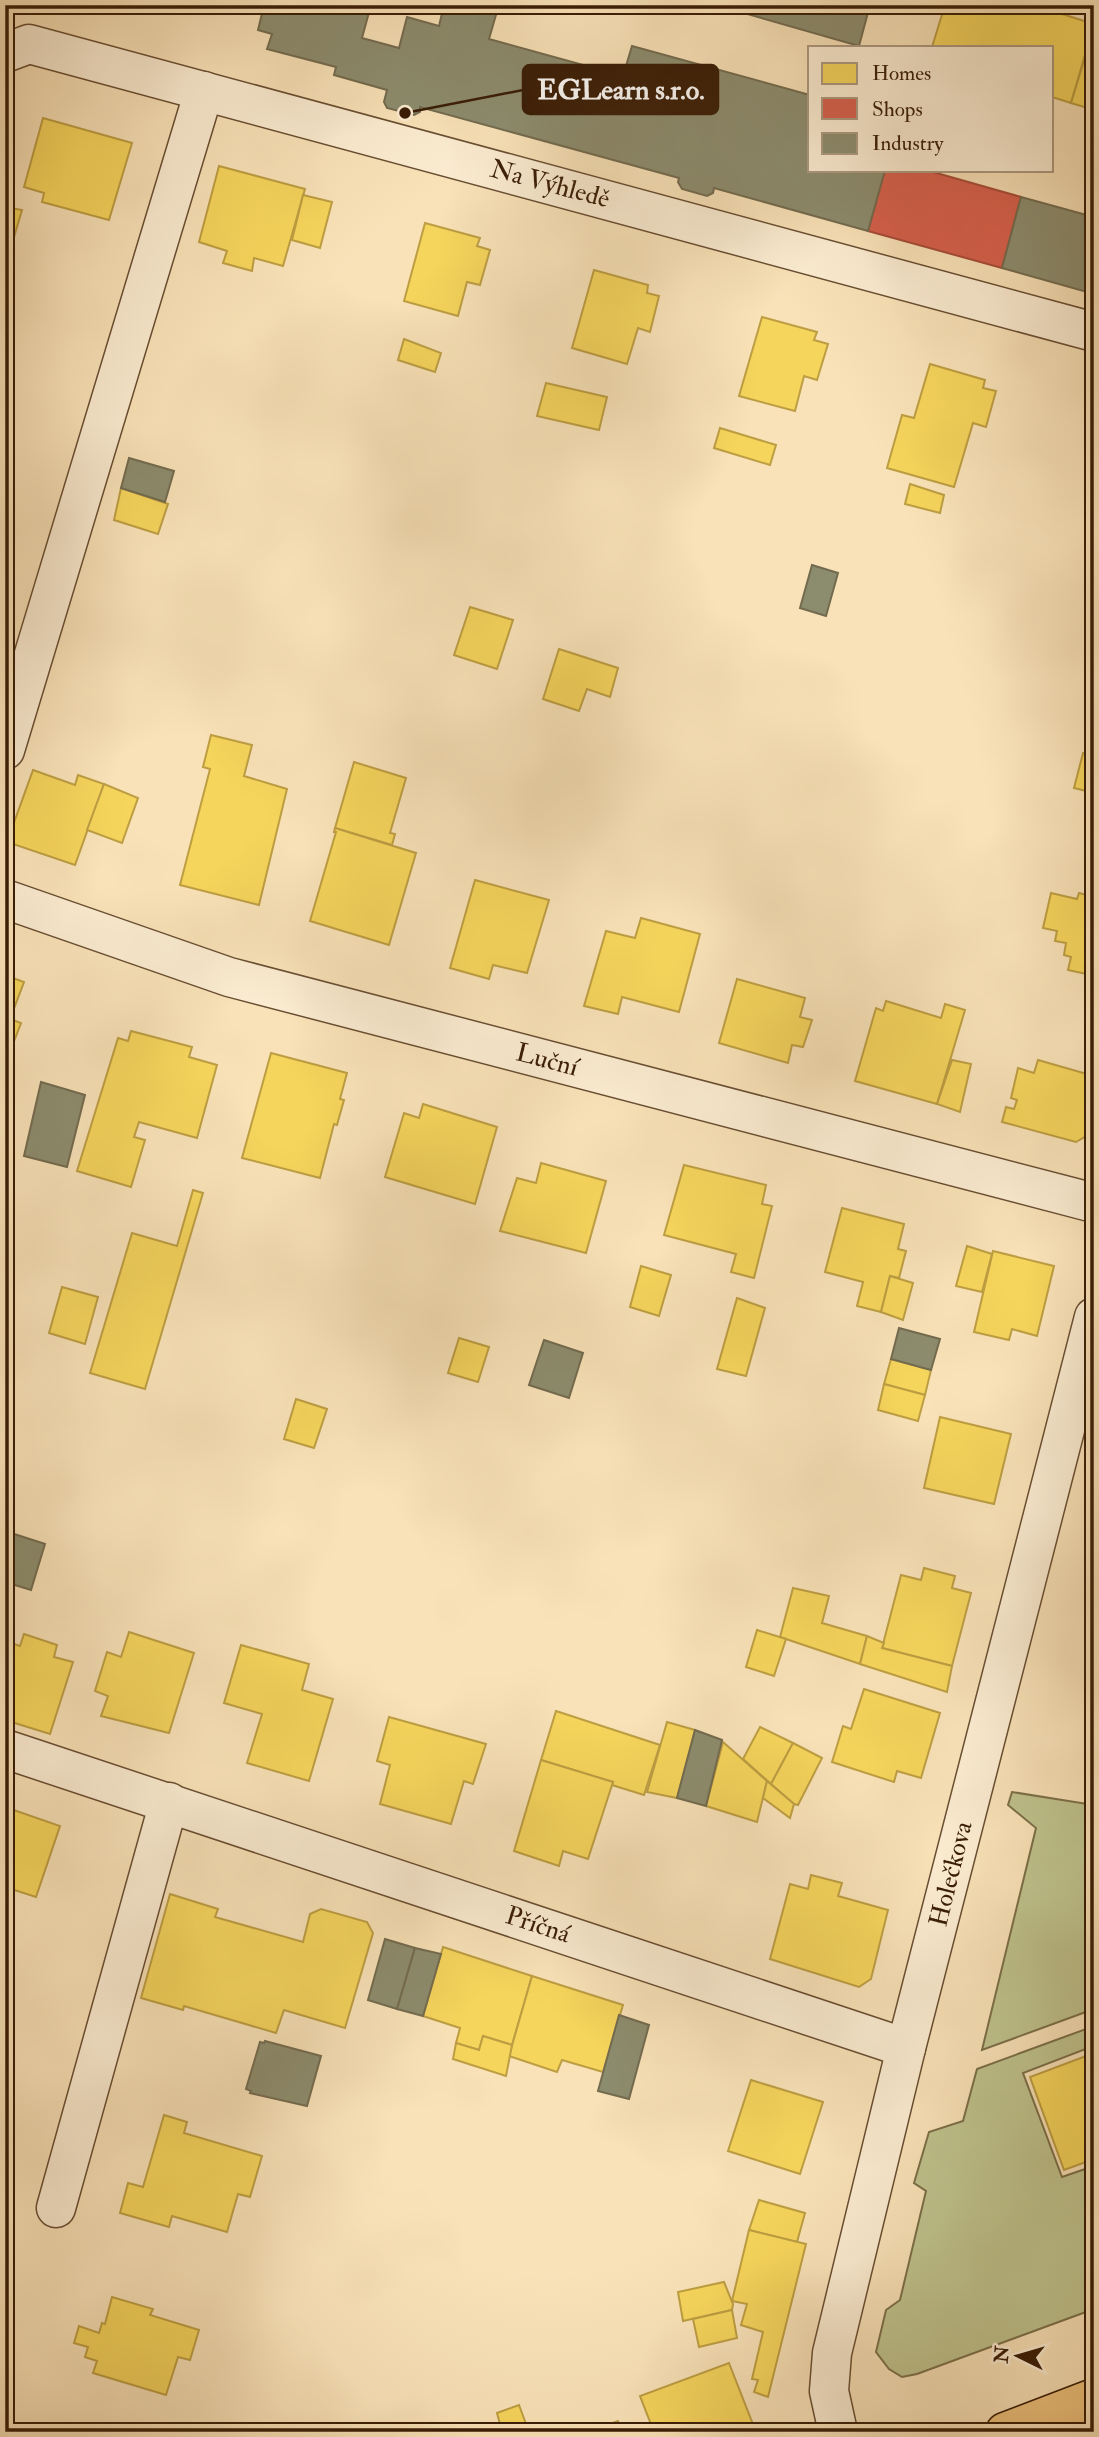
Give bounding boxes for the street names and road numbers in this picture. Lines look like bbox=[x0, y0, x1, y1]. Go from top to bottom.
street label: Na Výhledě bbox=[487, 153, 613, 215]
street label: Luční bbox=[512, 1036, 584, 1084]
street label: Holečkova bbox=[922, 1818, 980, 1930]
street label: Příčná bbox=[502, 1900, 575, 1951]

